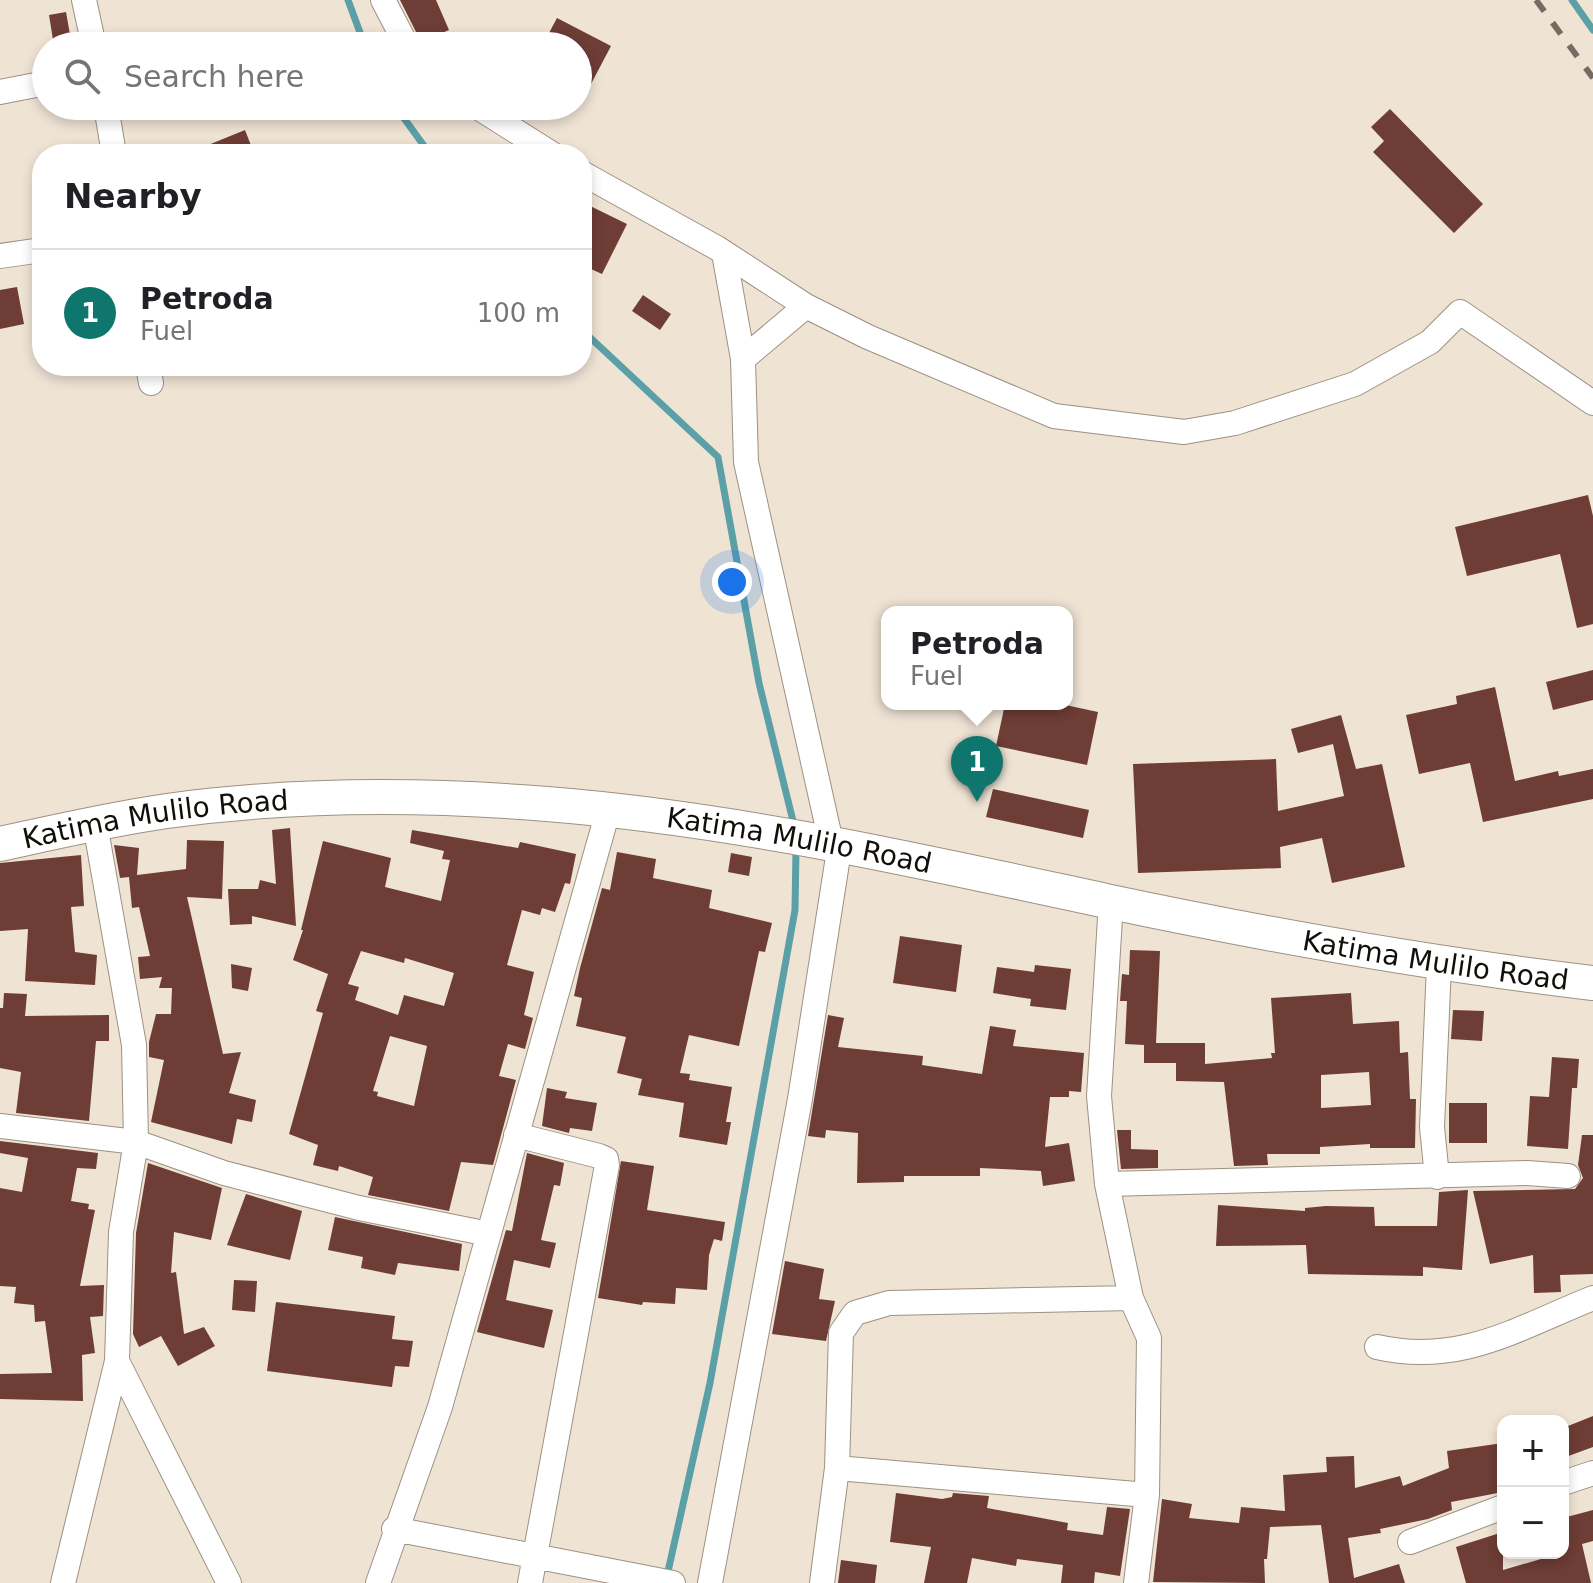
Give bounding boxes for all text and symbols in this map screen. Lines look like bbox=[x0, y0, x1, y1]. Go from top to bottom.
search box bbox=[32, 32, 592, 120]
icon: search bbox=[60, 54, 104, 98]
text: Search here bbox=[124, 59, 304, 94]
text: Nearby bbox=[64, 176, 202, 216]
text: Petroda bbox=[140, 281, 274, 316]
text: 1 bbox=[81, 298, 99, 328]
text: 100 m bbox=[477, 298, 560, 328]
text: Fuel bbox=[140, 316, 193, 346]
your location bbox=[712, 562, 752, 602]
popup bbox=[881, 606, 1073, 710]
text: Petroda bbox=[910, 626, 1044, 661]
text: Fuel bbox=[910, 661, 963, 691]
pin: 1 bbox=[951, 736, 1003, 802]
street label: Katima Mulilo Road bbox=[19, 783, 290, 855]
street label: Katima Mulilo Road bbox=[665, 801, 935, 880]
street label: Katima Mulilo Road bbox=[1300, 923, 1571, 996]
map controls bbox=[1497, 1415, 1569, 1559]
button: + bbox=[1497, 1415, 1569, 1487]
button: − bbox=[1497, 1487, 1569, 1559]

